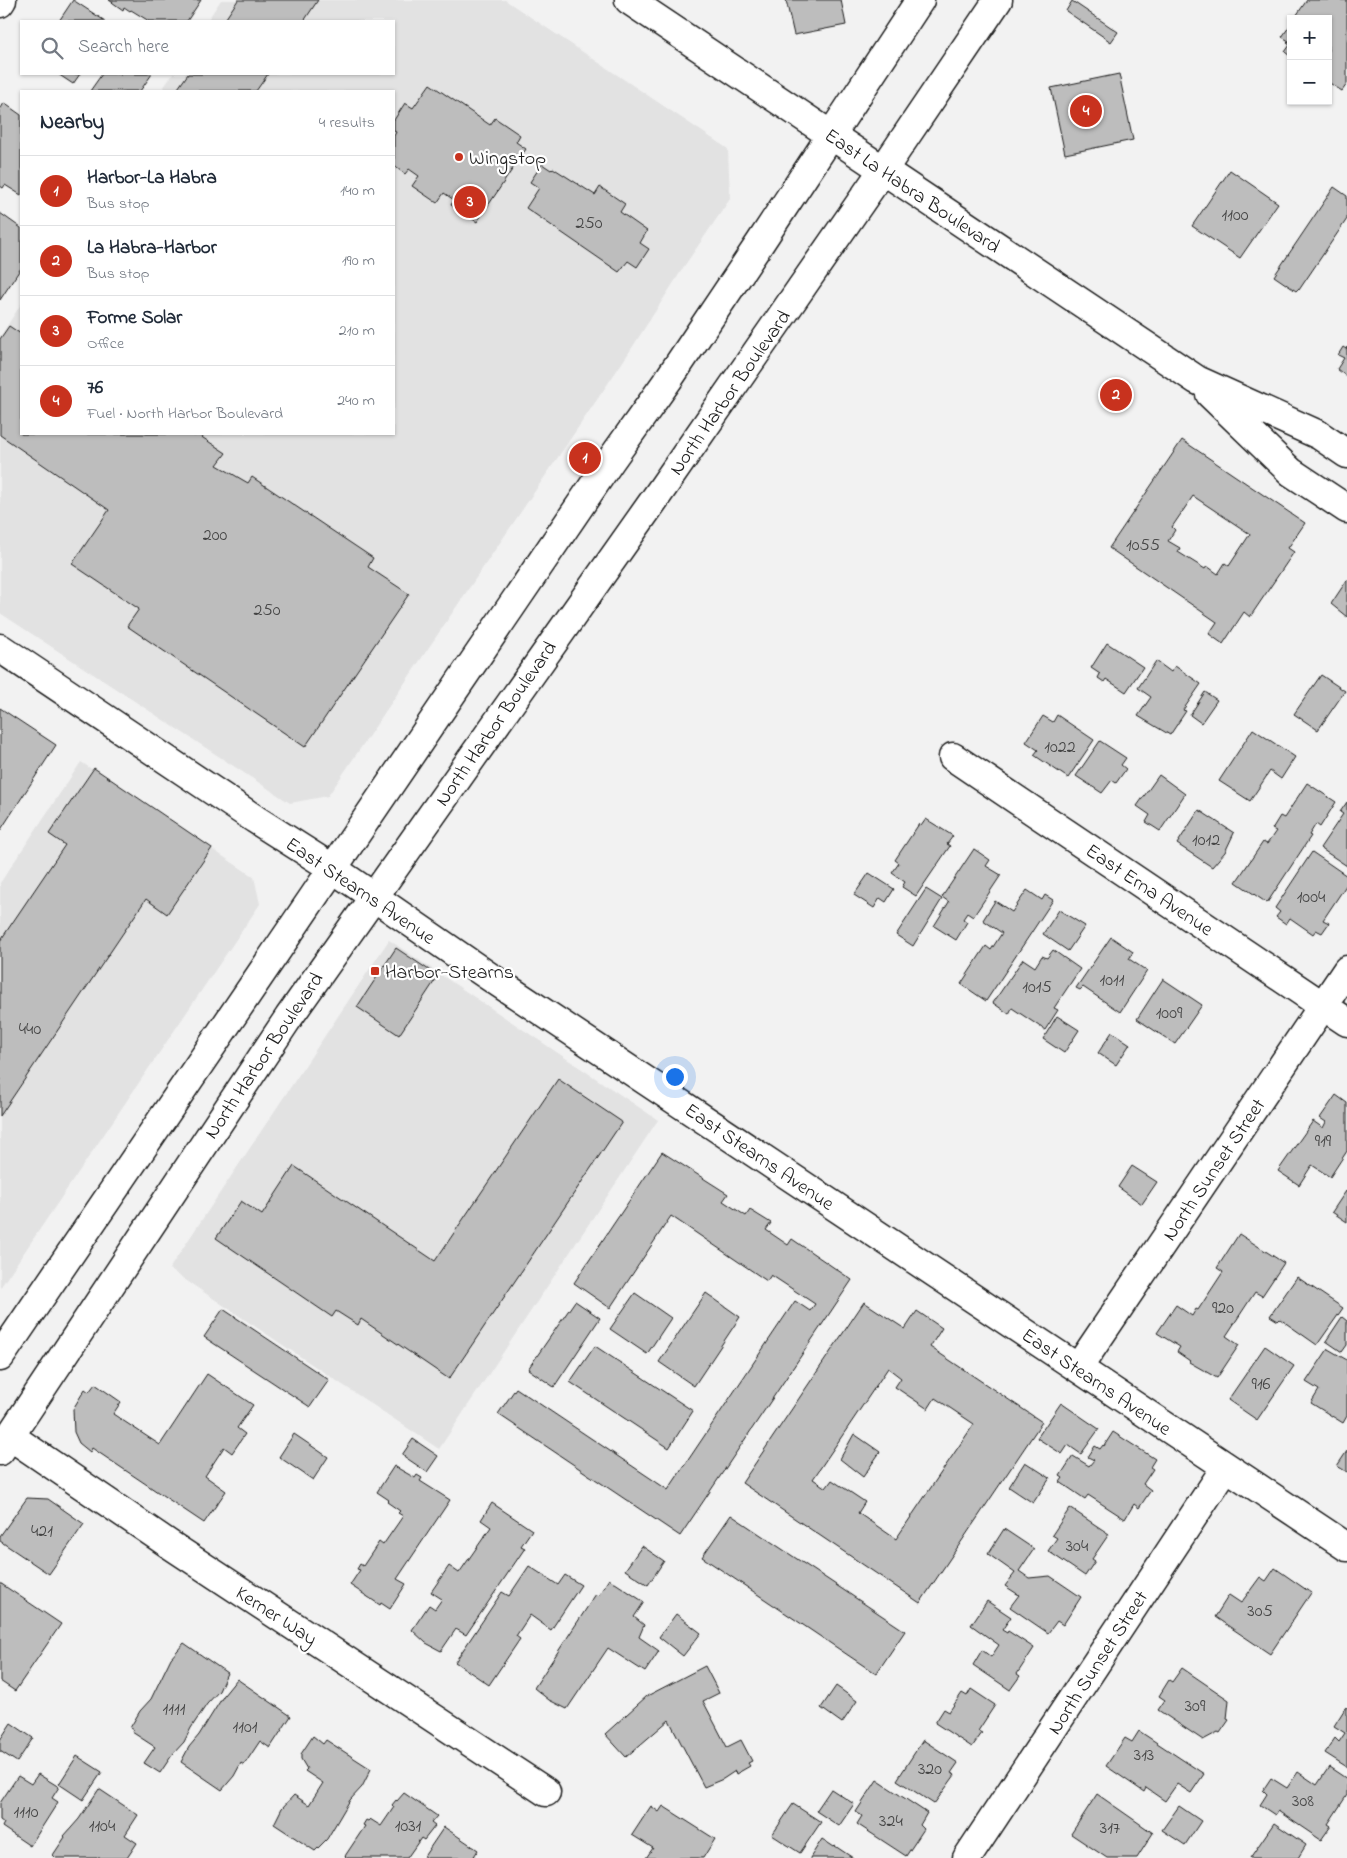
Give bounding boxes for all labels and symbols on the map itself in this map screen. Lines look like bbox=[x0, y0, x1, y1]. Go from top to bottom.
pin: 4 bbox=[1070, 92, 1102, 130]
street label: East La Habra Boulevard bbox=[818, 122, 1005, 262]
place label: Wingstop bbox=[469, 145, 546, 175]
marker: Wingstop bbox=[453, 151, 465, 163]
pin: 3 bbox=[454, 183, 486, 221]
house number: 1100 bbox=[1222, 203, 1249, 229]
house number: 250 bbox=[575, 211, 603, 237]
street label: North Harbor Boulevard bbox=[663, 305, 799, 482]
pin: 2 bbox=[1100, 376, 1132, 414]
pin: 1 bbox=[569, 439, 601, 477]
house number: 200 bbox=[203, 523, 227, 549]
house number: 1055 bbox=[1126, 533, 1160, 559]
house number: 250 bbox=[253, 598, 281, 624]
street label: North Harbor Boulevard bbox=[429, 636, 565, 813]
house number: 1022 bbox=[1044, 735, 1076, 761]
house number: 1012 bbox=[1192, 828, 1220, 854]
street label: East Stearns Avenue bbox=[279, 831, 440, 953]
street label: East Erna Avenue bbox=[1079, 838, 1218, 945]
house number: 1004 bbox=[1297, 885, 1326, 911]
place label: Harbor-Stearns bbox=[385, 959, 514, 988]
marker: Harbor-Stearns bbox=[369, 965, 381, 977]
street label: North Harbor Boulevard bbox=[198, 967, 332, 1146]
house number: 1011 bbox=[1100, 968, 1125, 994]
house number: 1015 bbox=[1022, 975, 1052, 1001]
house number: 1009 bbox=[1156, 1001, 1183, 1027]
house number: 440 bbox=[19, 1017, 42, 1043]
your location bbox=[662, 1064, 688, 1090]
street label: North Sunset Street bbox=[1156, 1093, 1274, 1248]
street label: East Stearns Avenue bbox=[678, 1097, 839, 1219]
house number: 919 bbox=[1315, 1129, 1332, 1155]
house number: 920 bbox=[1212, 1296, 1234, 1322]
street label: East Stearns Avenue bbox=[1015, 1322, 1176, 1444]
house number: 916 bbox=[1251, 1372, 1271, 1398]
house number: 421 bbox=[31, 1519, 53, 1545]
house number: 304 bbox=[1066, 1534, 1089, 1560]
street label: Kerner Way bbox=[229, 1580, 322, 1654]
street label: North Sunset Street bbox=[1042, 1585, 1157, 1741]
house number: 305 bbox=[1247, 1599, 1273, 1625]
house number: 309 bbox=[1185, 1694, 1206, 1720]
house number: 1111 bbox=[163, 1697, 186, 1723]
house number: 1101 bbox=[233, 1715, 258, 1741]
house number: 313 bbox=[1134, 1743, 1154, 1769]
house number: 320 bbox=[918, 1757, 942, 1783]
house number: 308 bbox=[1292, 1789, 1314, 1815]
house number: 1110 bbox=[14, 1800, 39, 1826]
house number: 324 bbox=[879, 1809, 903, 1835]
house number: 1104 bbox=[89, 1814, 116, 1840]
house number: 1031 bbox=[395, 1814, 422, 1840]
house number: 317 bbox=[1100, 1816, 1121, 1842]

